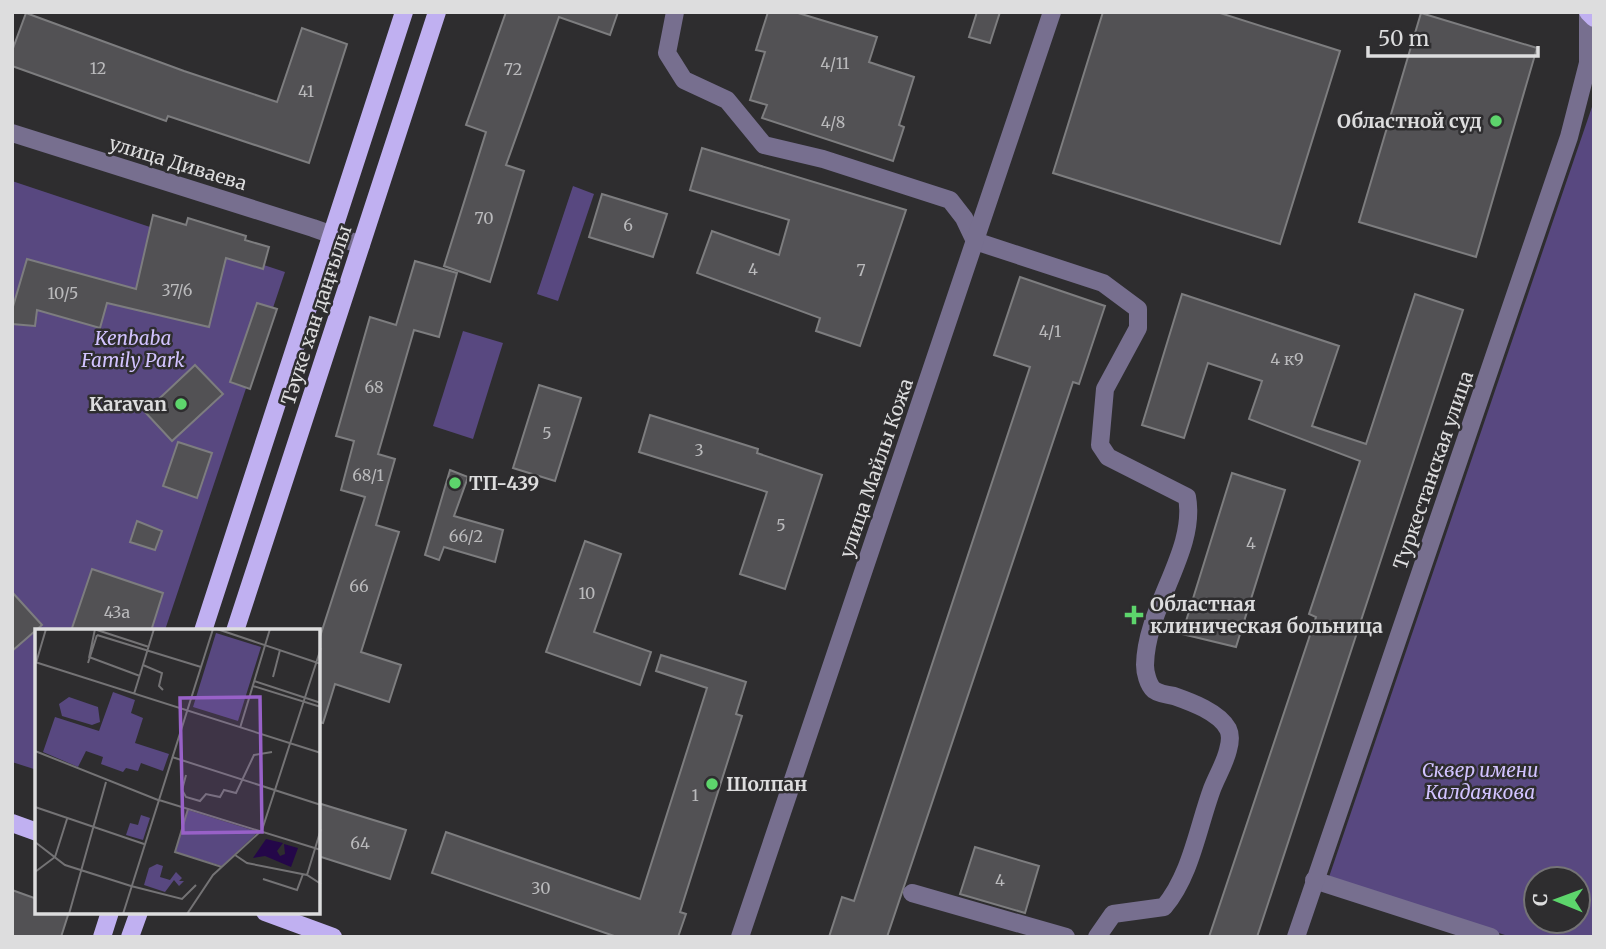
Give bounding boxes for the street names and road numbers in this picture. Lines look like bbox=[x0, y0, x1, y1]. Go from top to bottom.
street label: улица Диваева bbox=[106, 131, 250, 195]
street label: Тәуке хан даңғылы bbox=[276, 222, 356, 408]
street label: Туркестанская улица bbox=[1388, 368, 1478, 572]
street label: улица Майлы Кожа bbox=[834, 375, 918, 561]

